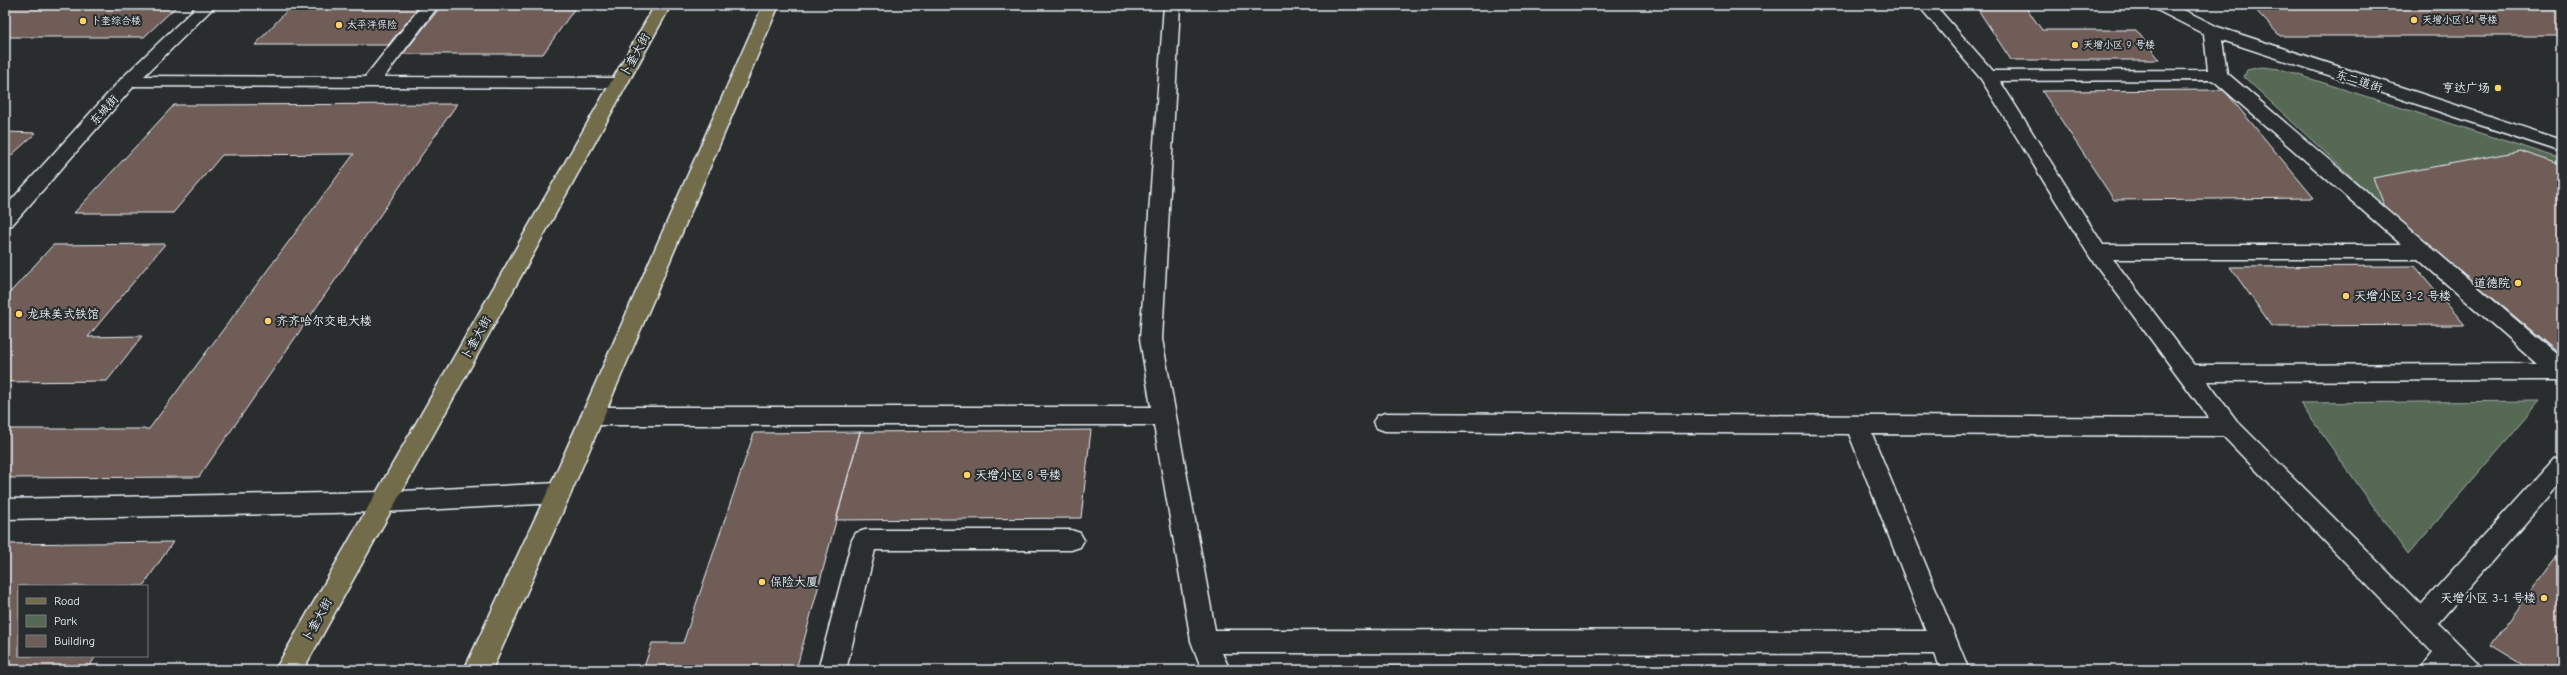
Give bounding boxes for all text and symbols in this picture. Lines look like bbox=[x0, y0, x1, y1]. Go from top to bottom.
place label: 天增小区 14 号楼 bbox=[2422, 14, 2497, 26]
place label: 卜奎综合楼 bbox=[91, 15, 141, 27]
marker: 天增小区 14 号楼 bbox=[2409, 15, 2419, 25]
marker: 卜奎综合楼 bbox=[78, 16, 88, 26]
place label: 太平洋保险 bbox=[347, 19, 397, 31]
marker: 太平洋保险 bbox=[334, 20, 344, 30]
street label: 卜奎大街 bbox=[617, 31, 653, 79]
place label: 天增小区 9 号楼 bbox=[2083, 39, 2155, 51]
marker: 天增小区 9 号楼 bbox=[2070, 40, 2080, 50]
street label: 东二道街 bbox=[2334, 67, 2384, 95]
place label: 亨达广场 bbox=[2442, 81, 2490, 95]
marker: 亨达广场 bbox=[2493, 83, 2503, 93]
street label: 东城街 bbox=[87, 92, 121, 128]
place label: 道德院 bbox=[2474, 276, 2510, 290]
marker: 道德院 bbox=[2513, 278, 2523, 288]
place label: 天增小区 3-2 号楼 bbox=[2354, 289, 2451, 303]
marker: 天增小区 3-2 号楼 bbox=[2341, 291, 2351, 301]
place label: 龙珠美式铁馆 bbox=[27, 307, 99, 321]
marker: 龙珠美式铁馆 bbox=[14, 309, 24, 319]
place label: 齐齐哈尔交电大楼 bbox=[276, 314, 372, 328]
street label: 卜奎大街 bbox=[458, 314, 494, 362]
marker: 齐齐哈尔交电大楼 bbox=[263, 316, 273, 326]
place label: 天增小区 8 号楼 bbox=[975, 468, 1061, 482]
marker: 天增小区 8 号楼 bbox=[962, 470, 972, 480]
place label: 保险大厦 bbox=[770, 575, 818, 589]
marker: 保险大厦 bbox=[757, 577, 767, 587]
legend bbox=[18, 585, 148, 657]
place label: 天增小区 3-1 号楼 bbox=[2440, 591, 2536, 605]
marker: 天增小区 3-1 号楼 bbox=[2539, 593, 2549, 603]
text: Road bbox=[54, 594, 80, 608]
street label: 卜奎大街 bbox=[299, 596, 335, 644]
text: Park bbox=[54, 614, 77, 628]
text: Building bbox=[54, 634, 95, 648]

